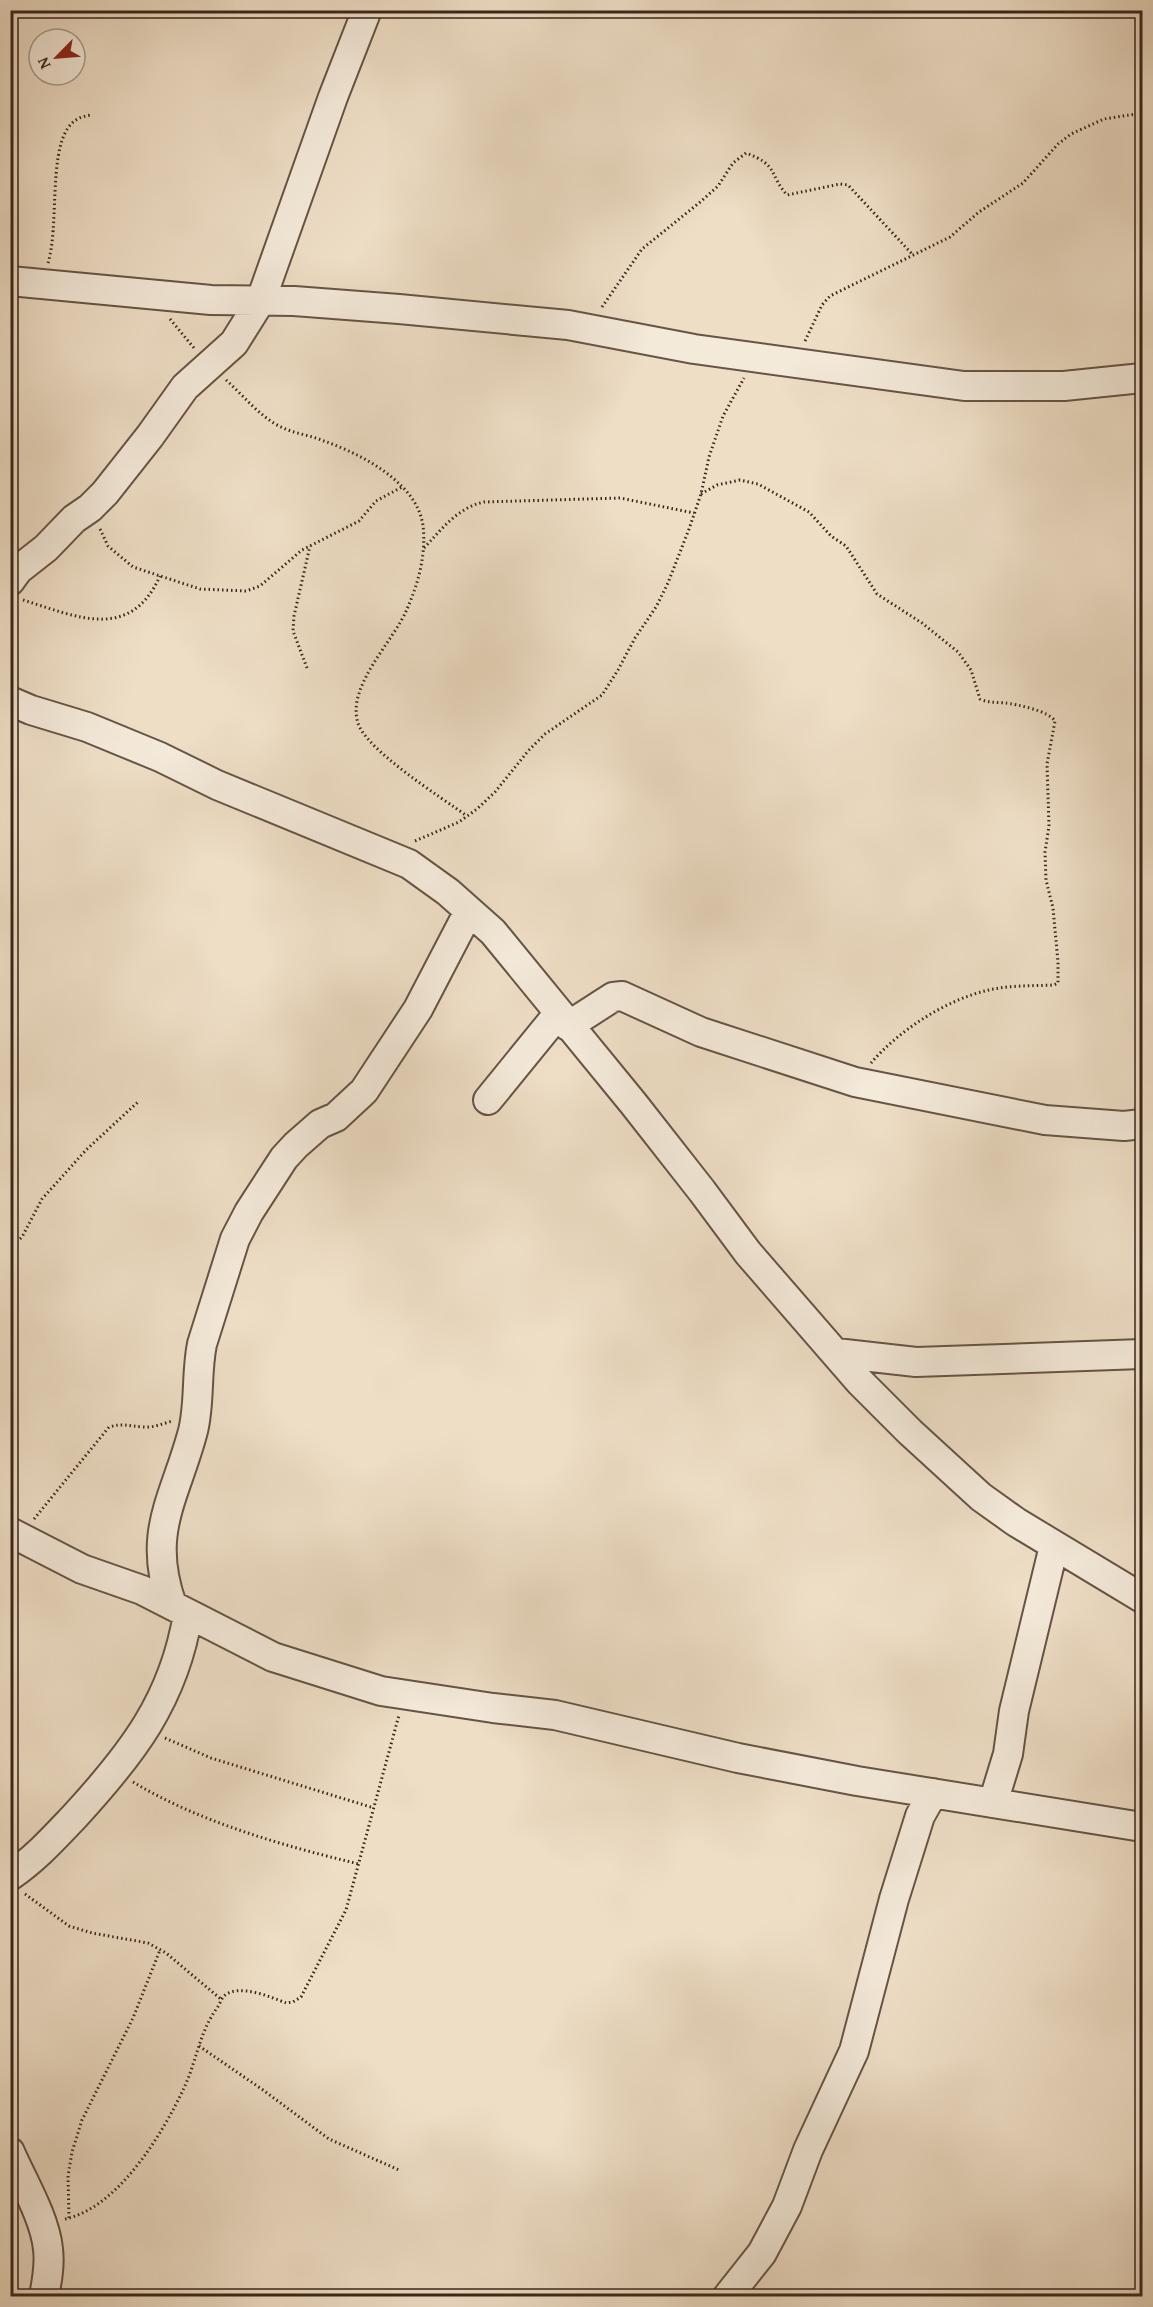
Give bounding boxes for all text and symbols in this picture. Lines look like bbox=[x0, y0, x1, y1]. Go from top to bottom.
north arrow bbox=[27, 27, 87, 87]
text: N bbox=[30, 53, 57, 73]

